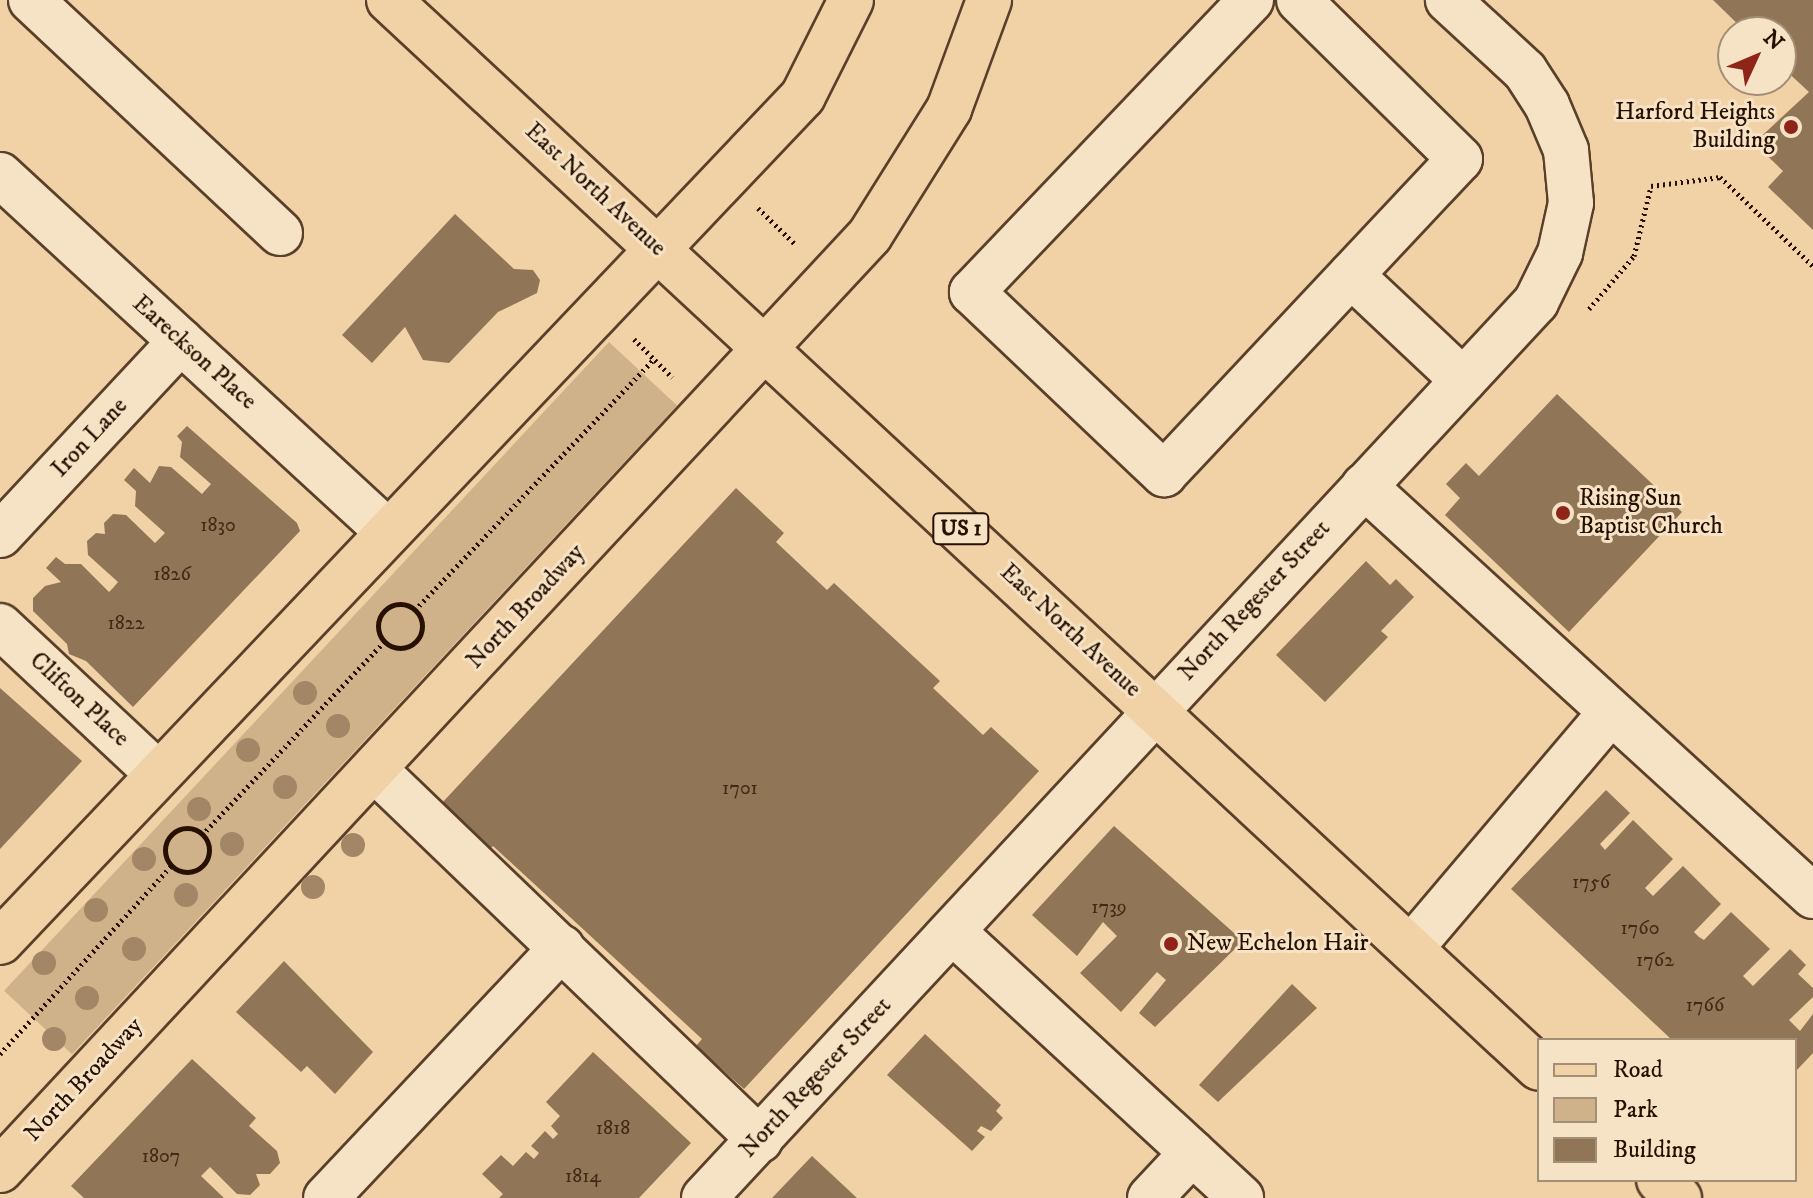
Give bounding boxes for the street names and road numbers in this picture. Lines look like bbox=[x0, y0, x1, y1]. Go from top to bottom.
street label: East North Avenue bbox=[518, 117, 672, 263]
street label: Eareckson Place bbox=[126, 290, 262, 416]
street label: Iron Lane bbox=[46, 392, 134, 484]
road number: US 1 bbox=[931, 511, 991, 547]
street label: North Regester Street bbox=[1173, 515, 1337, 687]
street label: North Broadway bbox=[461, 539, 591, 675]
street label: East North Avenue bbox=[993, 558, 1147, 704]
street label: Clifton Place bbox=[23, 647, 135, 753]
street label: North Regester Street bbox=[734, 992, 898, 1164]
street label: North Broadway bbox=[19, 1012, 149, 1148]

